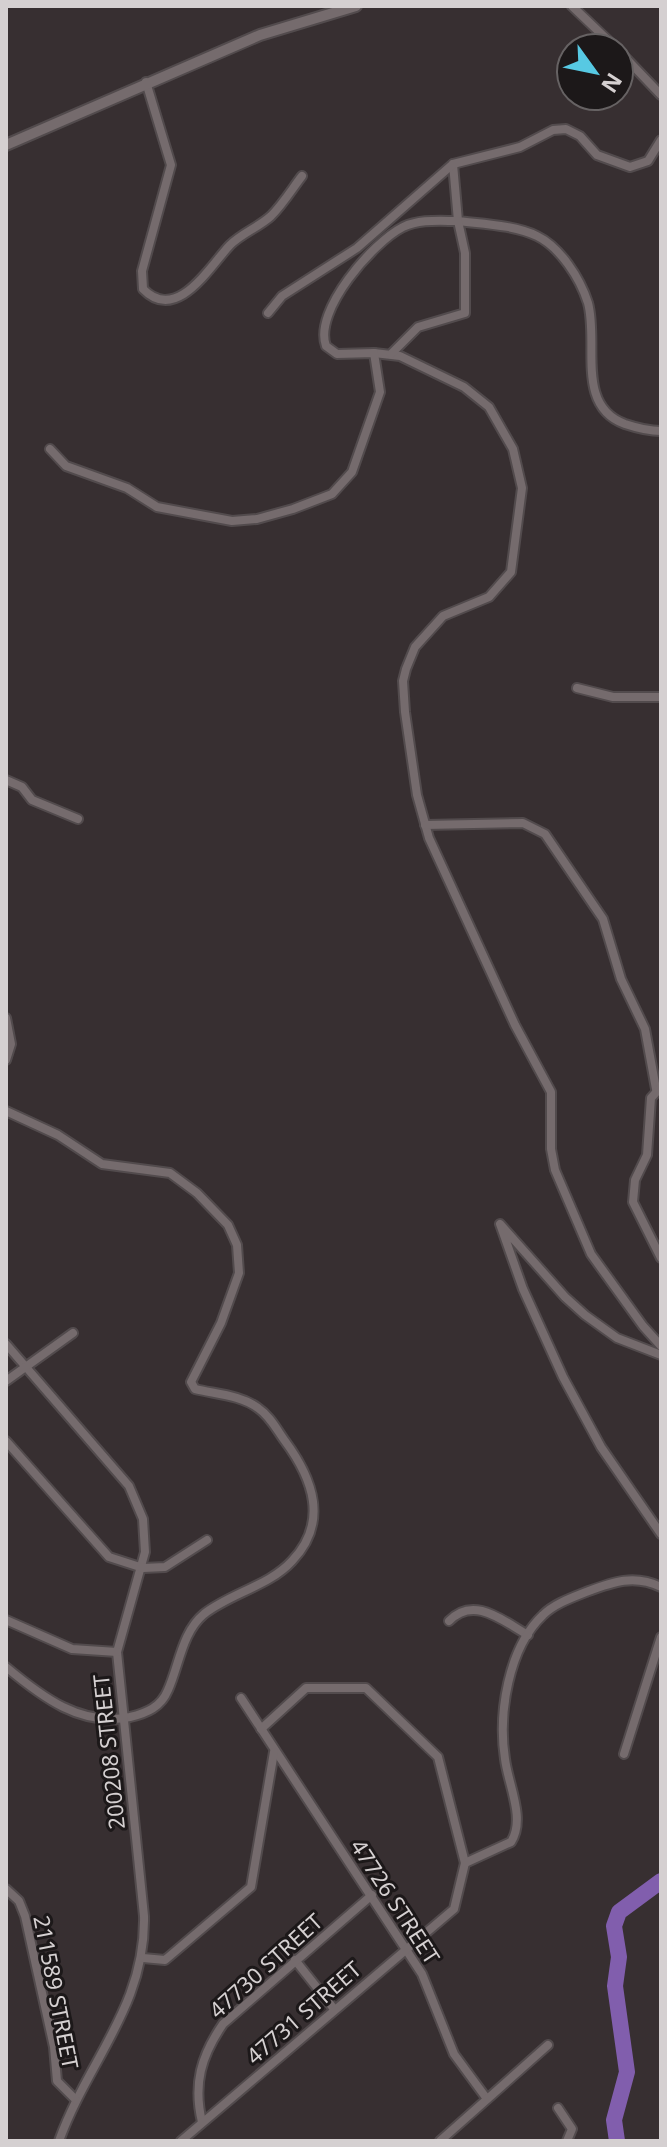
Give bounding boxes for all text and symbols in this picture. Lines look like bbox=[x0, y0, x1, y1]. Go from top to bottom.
north arrow bbox=[555, 32, 635, 112]
text: N bbox=[595, 68, 630, 99]
street label: 200208 STREET bbox=[85, 1673, 131, 1831]
street label: 47726 STREET bbox=[344, 1833, 448, 1969]
street label: 47730 STREET bbox=[202, 1906, 328, 2024]
street label: 211589 STREET bbox=[27, 1913, 87, 2071]
street label: 47731 STREET bbox=[239, 1954, 367, 2070]

